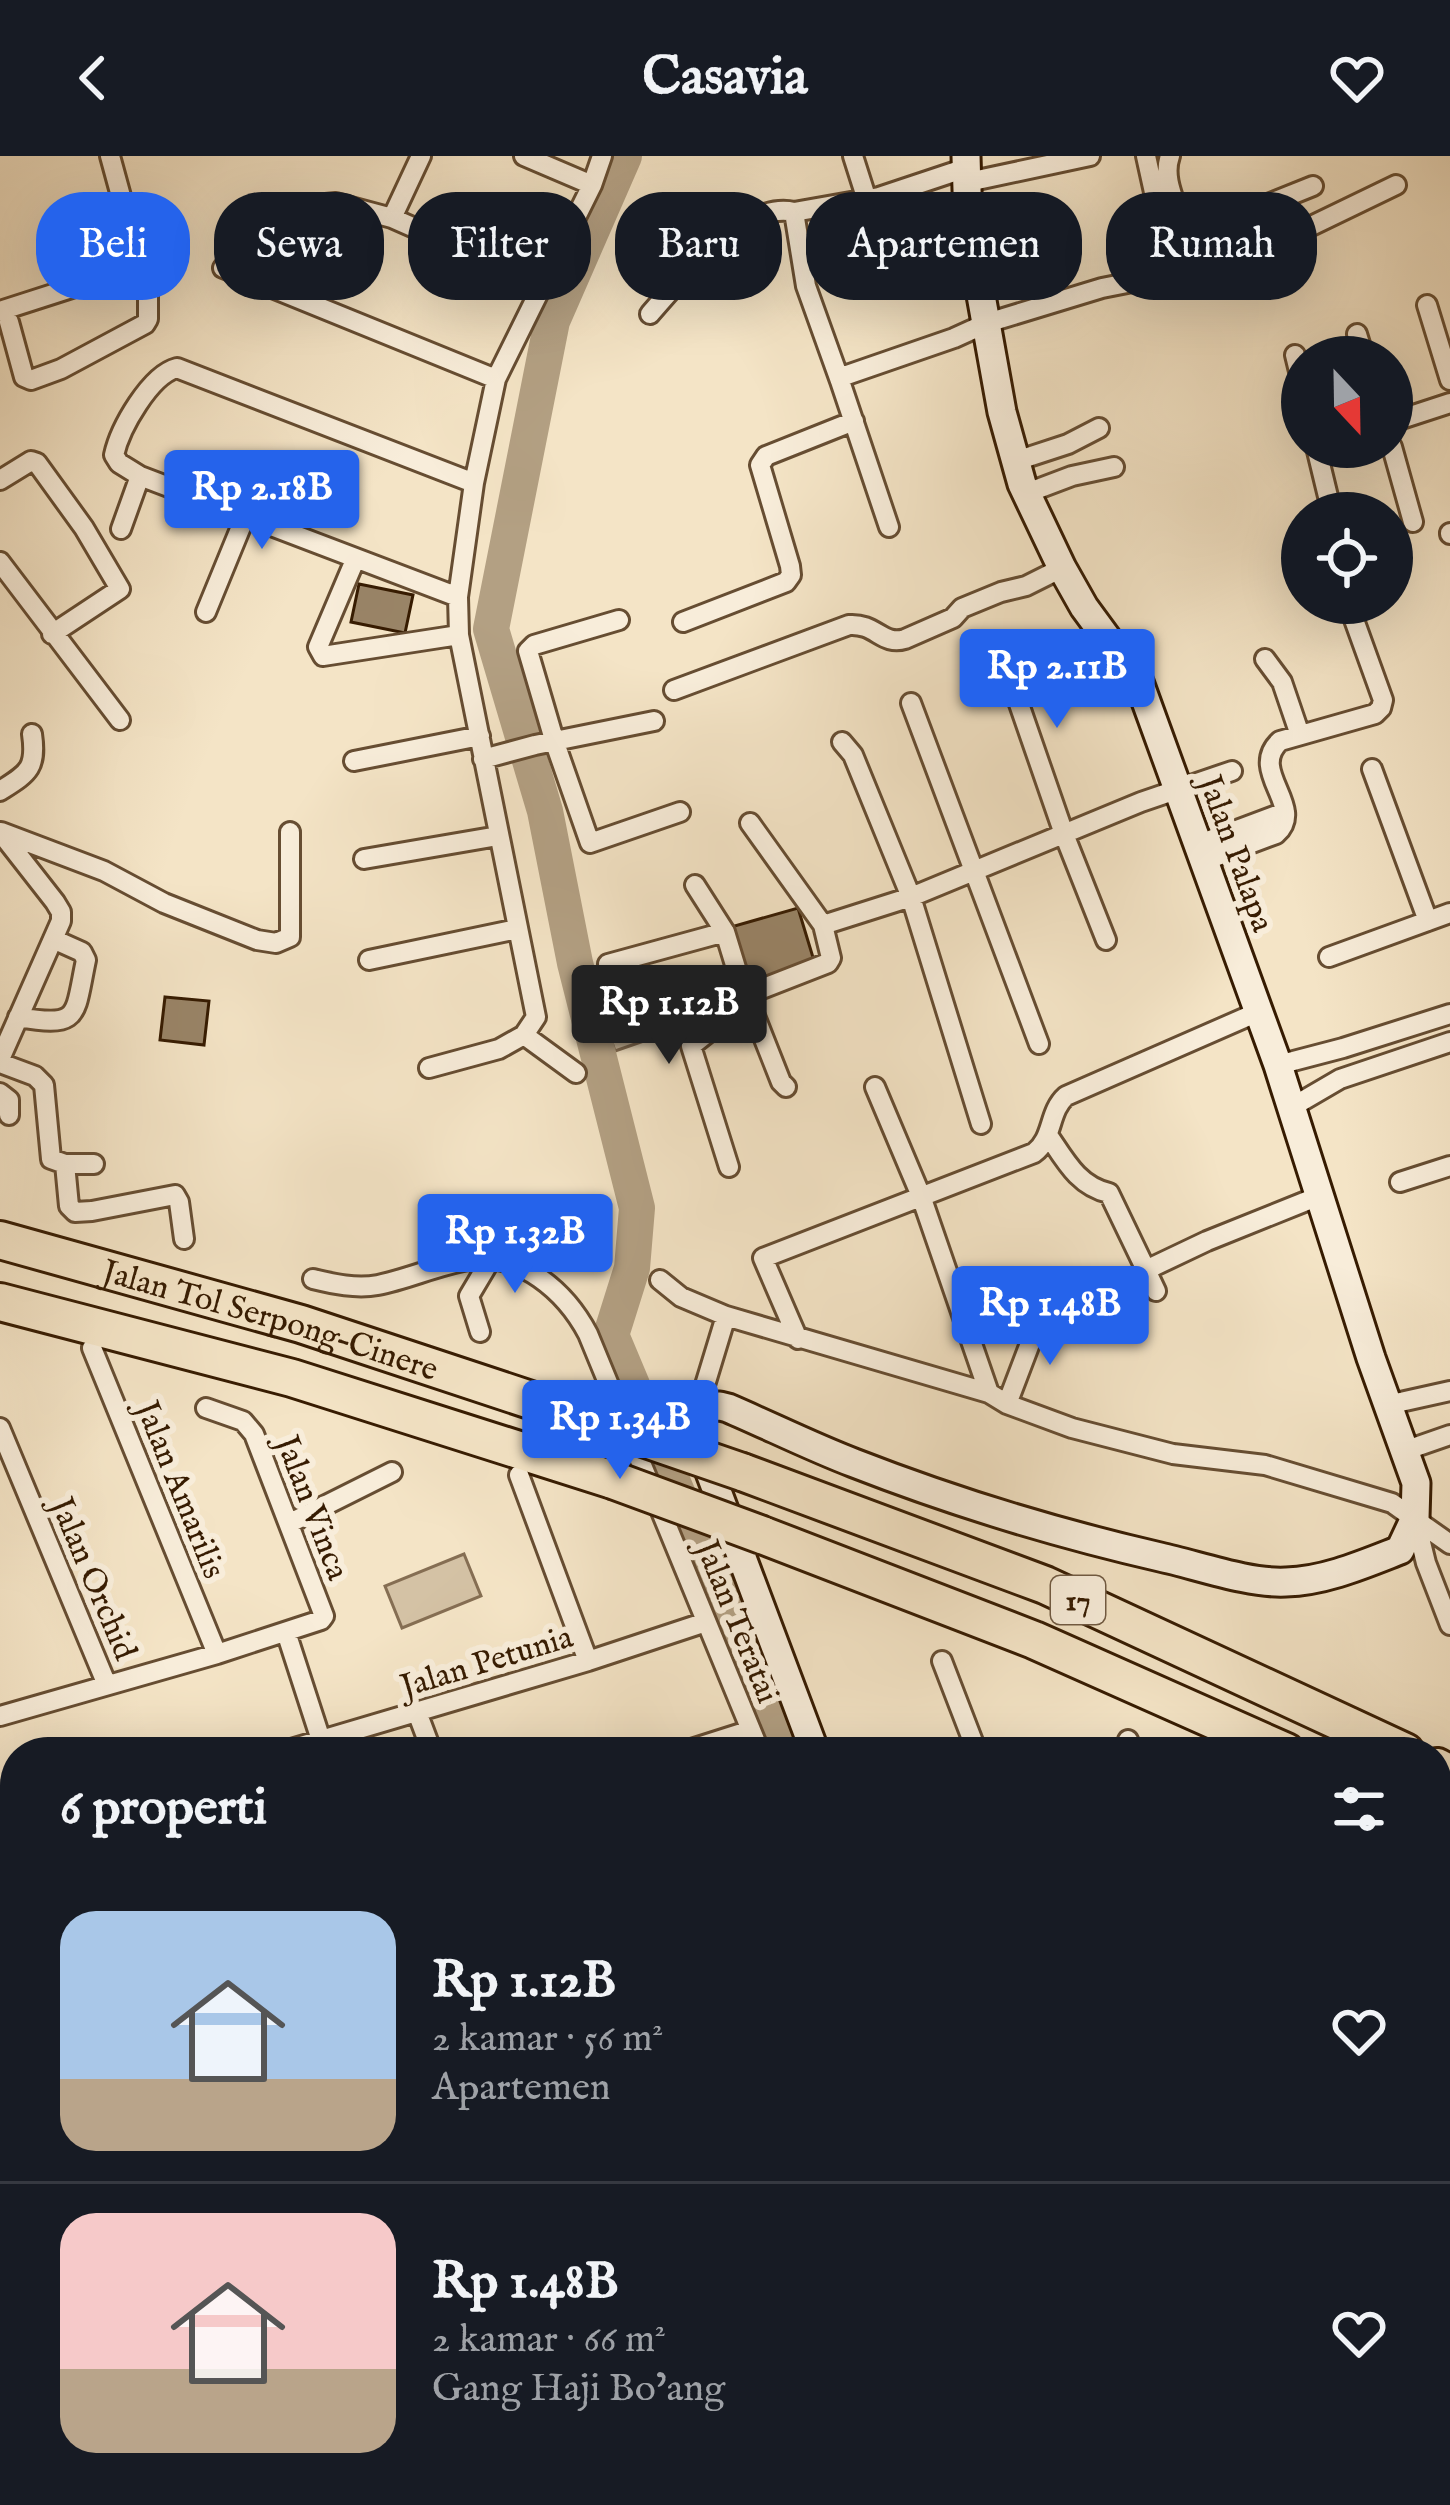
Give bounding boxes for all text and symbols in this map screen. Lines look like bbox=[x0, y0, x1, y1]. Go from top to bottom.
text: Casavia bbox=[642, 44, 808, 113]
icon: back bbox=[60, 45, 126, 111]
icon: heart bbox=[1324, 45, 1390, 111]
chip: Beli bbox=[36, 192, 190, 300]
chip: Sewa bbox=[214, 192, 384, 300]
chip: Filter bbox=[408, 192, 591, 300]
chip: Baru bbox=[615, 192, 782, 300]
chip: Apartemen bbox=[806, 192, 1082, 300]
chip: Rumah bbox=[1106, 192, 1317, 300]
north arrow bbox=[1281, 336, 1413, 468]
map controls bbox=[1281, 336, 1413, 624]
pin: Rp 2.18B bbox=[138, 450, 386, 552]
text: Rp 2.18B bbox=[191, 464, 333, 513]
button: locate bbox=[1281, 492, 1413, 624]
pin: Rp 2.11B bbox=[933, 629, 1181, 731]
text: Rp 2.11B bbox=[987, 643, 1127, 692]
street label: Jalan Palapa bbox=[1186, 766, 1283, 939]
pin: Rp 1.12B bbox=[545, 965, 793, 1067]
text: Rp 1.12B bbox=[599, 979, 739, 1028]
pin: Rp 1.32B bbox=[391, 1194, 639, 1296]
text: Rp 1.32B bbox=[445, 1208, 585, 1257]
street label: Jalan Tol Serpong–Cinere bbox=[93, 1251, 443, 1392]
pin: Rp 1.48B bbox=[926, 1266, 1174, 1368]
text: Rp 1.48B bbox=[979, 1280, 1121, 1329]
pin: Rp 1.34B bbox=[496, 1380, 744, 1482]
street label: Jalan Amarilis bbox=[123, 1392, 234, 1585]
text: Rp 1.34B bbox=[549, 1394, 691, 1443]
street label: Jalan Vinca bbox=[263, 1426, 358, 1587]
street label: Jalan Orchid bbox=[38, 1488, 145, 1667]
street label: Jalan Teratai bbox=[683, 1531, 788, 1710]
road number: 17 bbox=[1051, 1576, 1105, 1624]
street label: Jalan Petunia bbox=[392, 1617, 579, 1710]
icon: filters bbox=[1326, 1776, 1392, 1842]
text: 6 properti bbox=[60, 1777, 267, 1842]
text: Rp 1.12B bbox=[432, 1950, 616, 2015]
icon: home bbox=[156, 1959, 300, 2103]
icon: heart bbox=[1326, 1998, 1392, 2064]
text: 2 kamar · 56 m² bbox=[432, 2015, 663, 2064]
text: Apartemen bbox=[432, 2064, 611, 2113]
text: Rp 1.48B bbox=[432, 2251, 618, 2316]
icon: home bbox=[156, 2261, 300, 2405]
icon: heart bbox=[1326, 2300, 1392, 2366]
text: 2 kamar · 66 m² bbox=[432, 2316, 666, 2365]
text: Gang Haji Bo’ang bbox=[432, 2365, 725, 2414]

